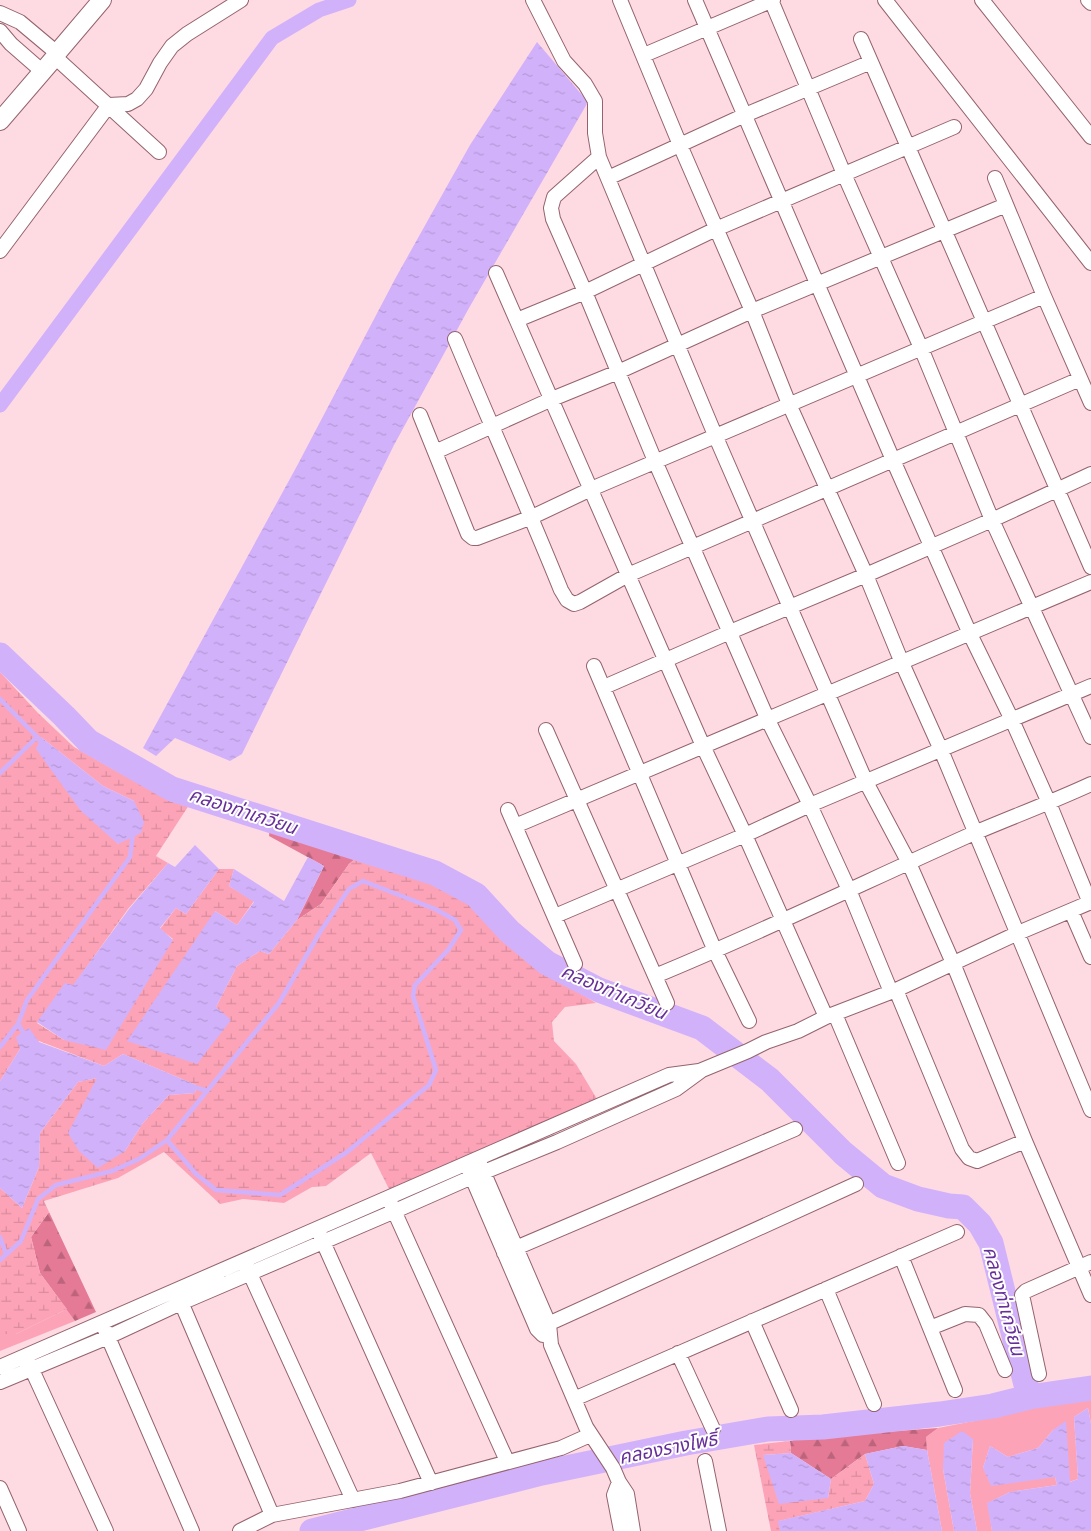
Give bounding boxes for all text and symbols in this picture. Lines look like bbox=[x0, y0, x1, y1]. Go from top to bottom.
water label: คลองท่าเกวียน bbox=[186, 783, 301, 840]
water label: คลองท่าเกวียน bbox=[558, 959, 671, 1025]
water label: คลองท่าเกวียน bbox=[978, 1244, 1030, 1359]
water label: คลองรางโพธิ์ bbox=[617, 1426, 724, 1469]

